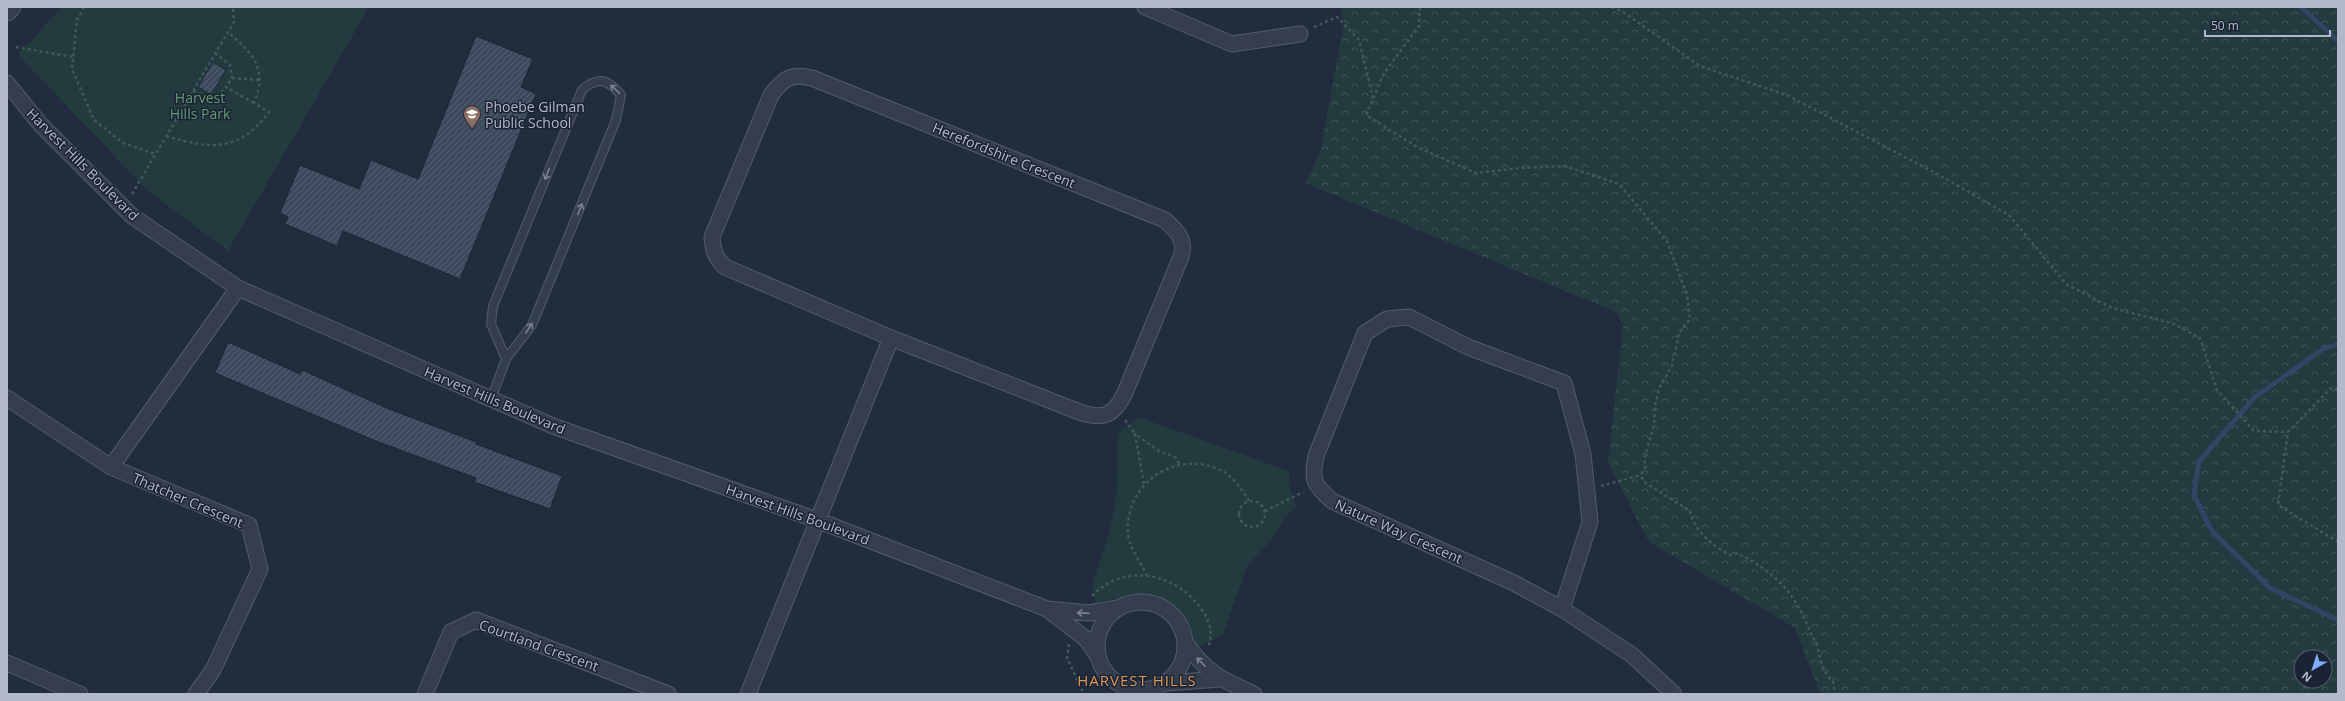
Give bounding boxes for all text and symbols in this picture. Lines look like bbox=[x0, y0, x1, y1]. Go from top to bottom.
scale bar bbox=[2205, 12, 2330, 38]
text: 50 m bbox=[2211, 17, 2239, 34]
one-way arrow bbox=[610, 84, 620, 94]
park label: Harvest Hills Park bbox=[170, 88, 231, 123]
place label: Phoebe Gilman Public School bbox=[485, 97, 585, 132]
street label: Harvest Hills Boulevard bbox=[23, 104, 143, 224]
school or university icon: Phoebe Gilman Public School bbox=[462, 104, 482, 129]
street label: Herefordshire Crescent bbox=[930, 118, 1078, 192]
one-way arrow bbox=[543, 167, 550, 179]
one-way arrow bbox=[577, 203, 584, 215]
one-way arrow bbox=[526, 322, 534, 334]
street label: Harvest Hills Boulevard bbox=[421, 362, 569, 438]
street label: Thatcher Crescent bbox=[130, 468, 246, 532]
street label: Harvest Hills Boulevard bbox=[723, 479, 873, 549]
street label: Nature Way Crescent bbox=[1332, 494, 1466, 568]
one-way arrow bbox=[1077, 609, 1090, 616]
street label: Courtland Crescent bbox=[477, 615, 601, 675]
north arrow bbox=[2293, 649, 2333, 689]
one-way arrow bbox=[1196, 657, 1205, 667]
text: N bbox=[2298, 669, 2315, 686]
district label: HARVEST HILLS bbox=[1077, 670, 1197, 690]

